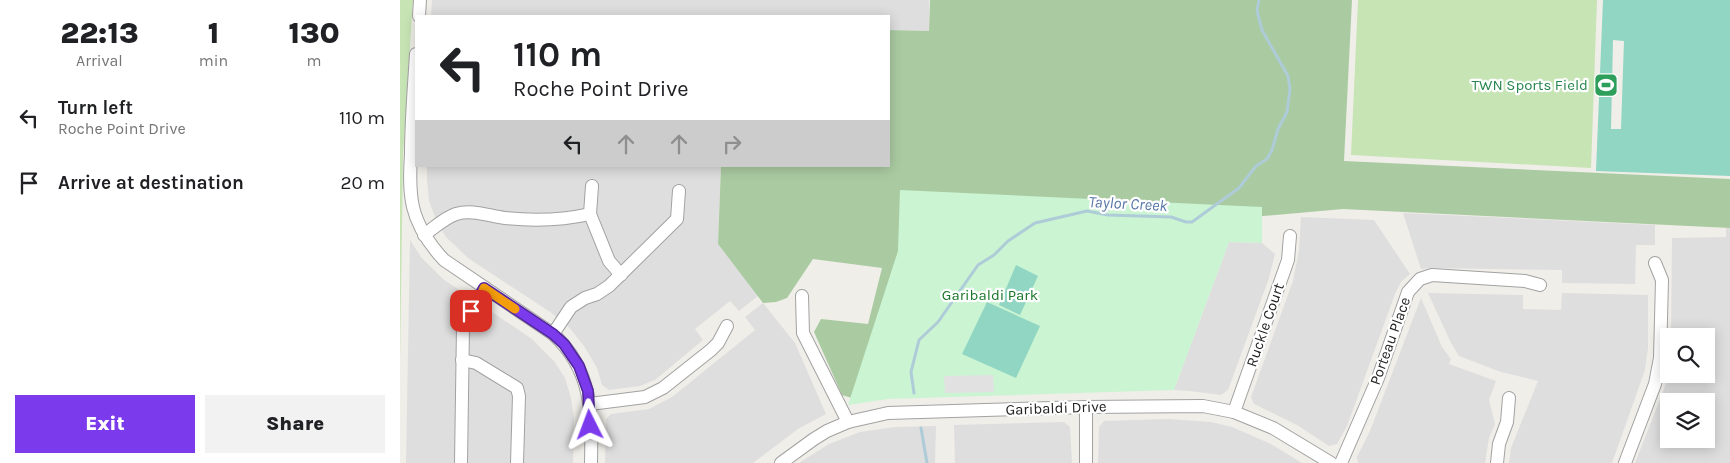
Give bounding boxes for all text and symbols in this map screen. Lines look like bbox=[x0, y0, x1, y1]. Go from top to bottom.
text: 22:13 bbox=[60, 15, 139, 51]
text: 1 bbox=[208, 15, 219, 51]
text: 130 bbox=[288, 15, 340, 51]
text: 110 m bbox=[513, 34, 602, 75]
icon: left bbox=[430, 35, 495, 100]
text: Arrival bbox=[76, 51, 123, 70]
text: min bbox=[199, 51, 228, 70]
text: m bbox=[307, 51, 322, 70]
sports icon: TWN Sports Field bbox=[1593, 72, 1619, 98]
text: Roche Point Drive bbox=[513, 76, 689, 102]
place label: TWN Sports Field bbox=[1472, 76, 1588, 94]
text: Turn left bbox=[58, 97, 133, 119]
icon: left bbox=[15, 104, 43, 132]
text: 110 m bbox=[339, 107, 385, 129]
text: Roche Point Drive bbox=[58, 119, 186, 138]
icon: left bbox=[559, 130, 587, 158]
icon: ahead bbox=[612, 130, 640, 158]
icon: ahead bbox=[665, 130, 693, 158]
icon: right bbox=[718, 130, 746, 158]
icon: arrive bbox=[15, 169, 43, 197]
text: Arrive at destination bbox=[58, 172, 244, 194]
text: 20 m bbox=[340, 172, 385, 194]
water label: Taylor Creek bbox=[1088, 192, 1169, 215]
street label: Ruckle Court bbox=[1242, 280, 1288, 369]
park label: Garibaldi Park bbox=[942, 286, 1038, 304]
pin bbox=[450, 290, 492, 332]
street label: Porteau Place bbox=[1366, 295, 1414, 387]
icon: arrive bbox=[457, 297, 485, 325]
map controls bbox=[1660, 328, 1715, 448]
button: search bbox=[1660, 328, 1715, 383]
button: layers bbox=[1660, 393, 1715, 448]
button: Exit bbox=[15, 395, 195, 453]
button: Share bbox=[205, 395, 385, 453]
street label: Garibaldi Drive bbox=[1005, 397, 1107, 419]
position arrow bbox=[563, 398, 615, 450]

